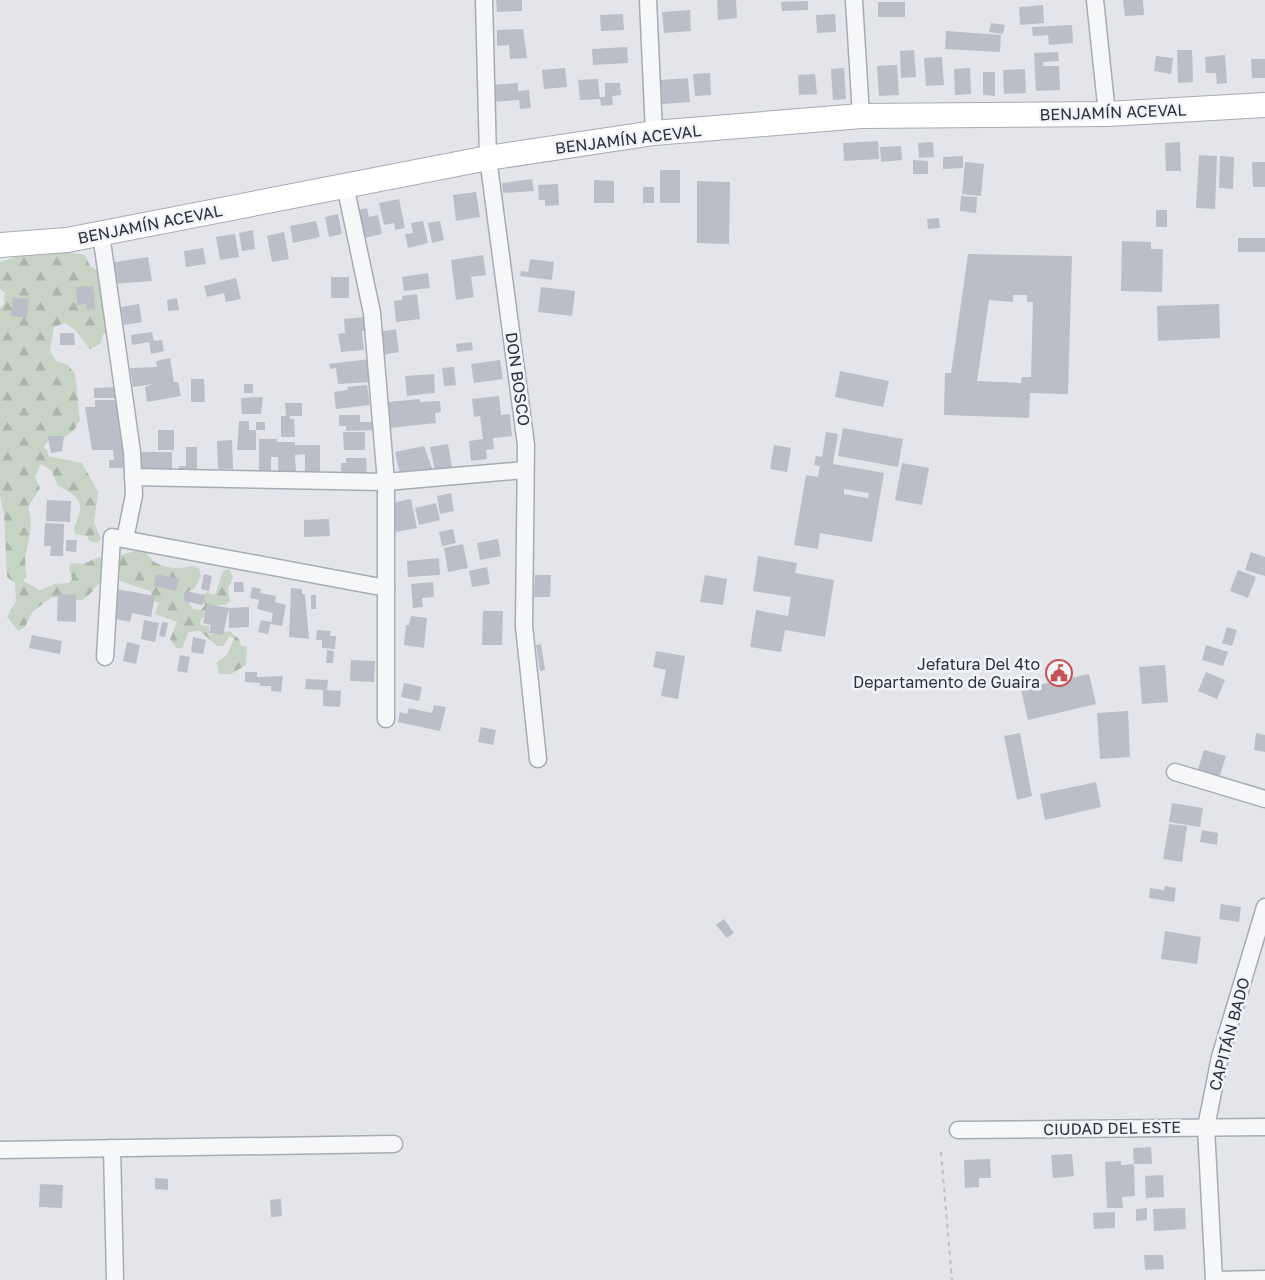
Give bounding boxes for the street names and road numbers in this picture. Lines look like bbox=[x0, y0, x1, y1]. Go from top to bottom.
street label: BENJAMÍN ACEVAL bbox=[1039, 99, 1187, 125]
street label: BENJAMÍN ACEVAL bbox=[554, 120, 702, 158]
street label: BENJAMÍN ACEVAL bbox=[76, 200, 224, 248]
street label: DON BOSCO bbox=[502, 331, 534, 427]
street label: CAPITÁN BADO bbox=[1204, 975, 1254, 1093]
street label: CIUDAD DEL ESTE bbox=[1043, 1117, 1181, 1139]

